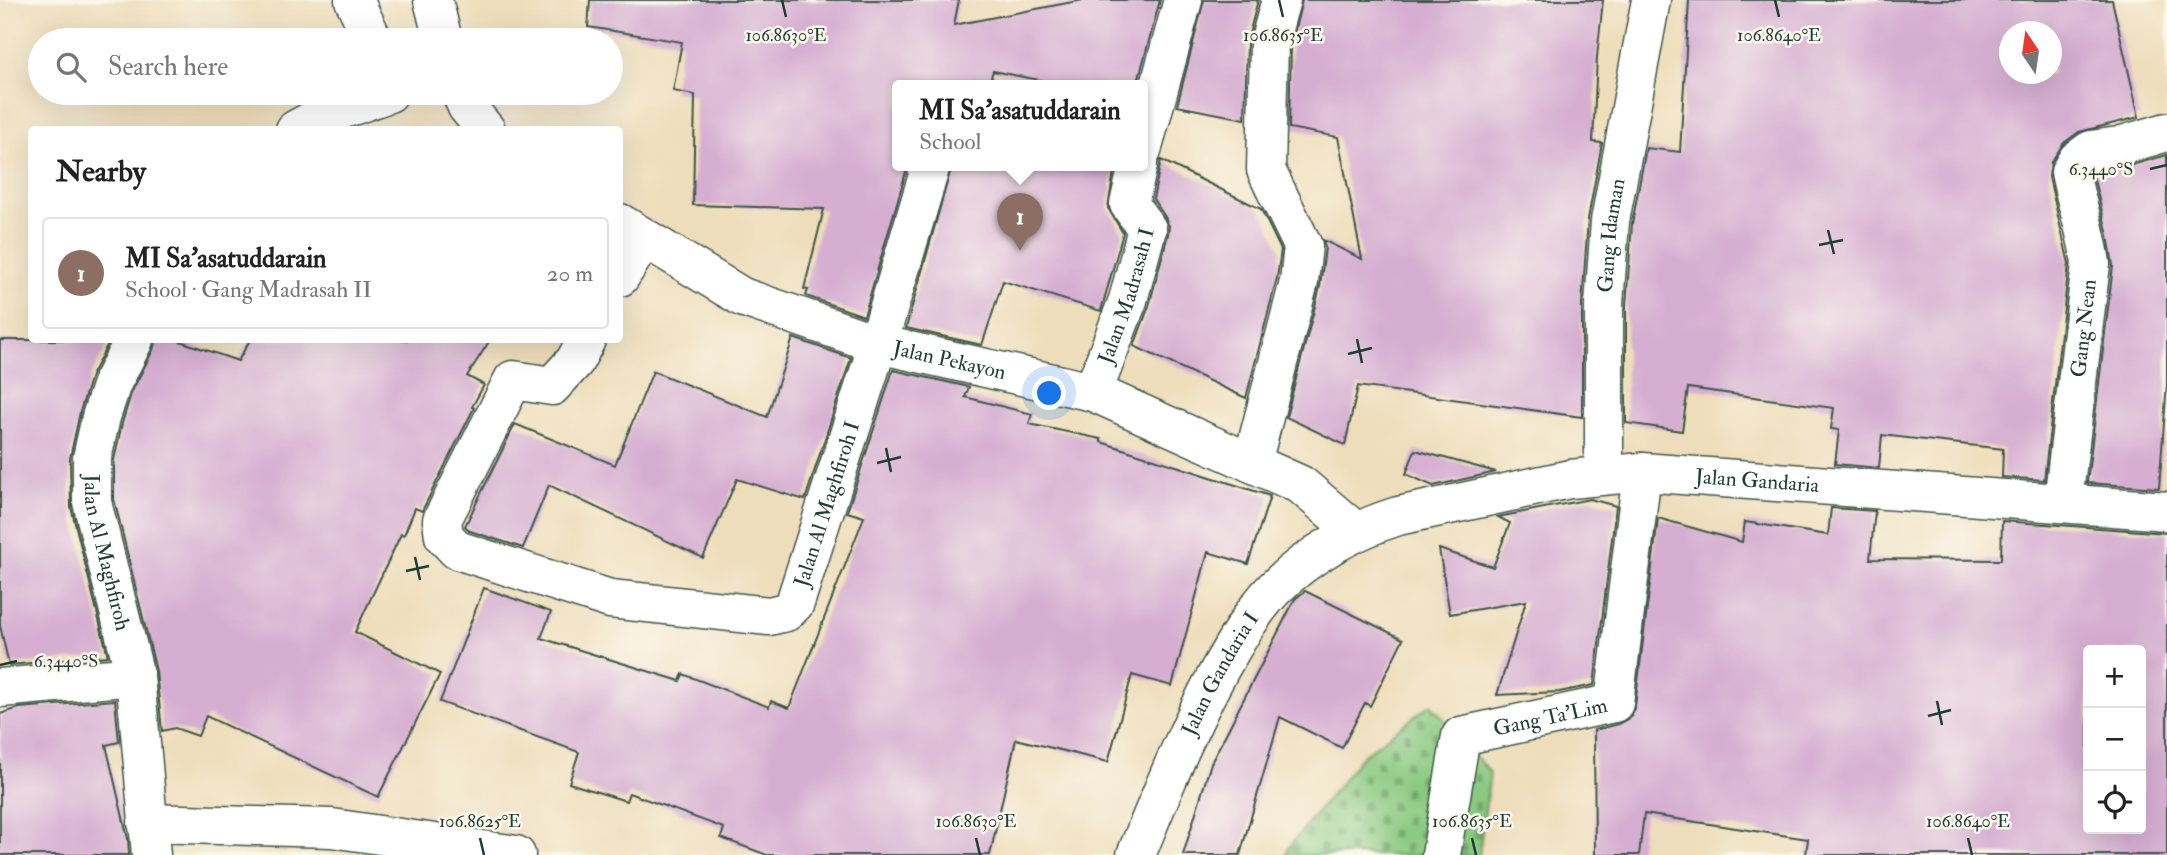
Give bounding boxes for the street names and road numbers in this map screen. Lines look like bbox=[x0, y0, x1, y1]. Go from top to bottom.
street label: Gang Idaman bbox=[1591, 176, 1631, 293]
street label: Jalan Madrasah I bbox=[1091, 225, 1160, 368]
street label: Gang Nean bbox=[2064, 278, 2103, 379]
street label: Jalan Pekayon bbox=[890, 334, 1009, 386]
street label: Jalan Al Maghfiroh I bbox=[787, 418, 866, 591]
street label: Jalan Gandaria bbox=[1693, 462, 1820, 499]
street label: Jalan Al Maghfiroh bbox=[79, 473, 137, 633]
street label: Jalan Gandaria I bbox=[1175, 606, 1265, 741]
street label: Gang Ta'Lim bbox=[1491, 691, 1610, 742]

